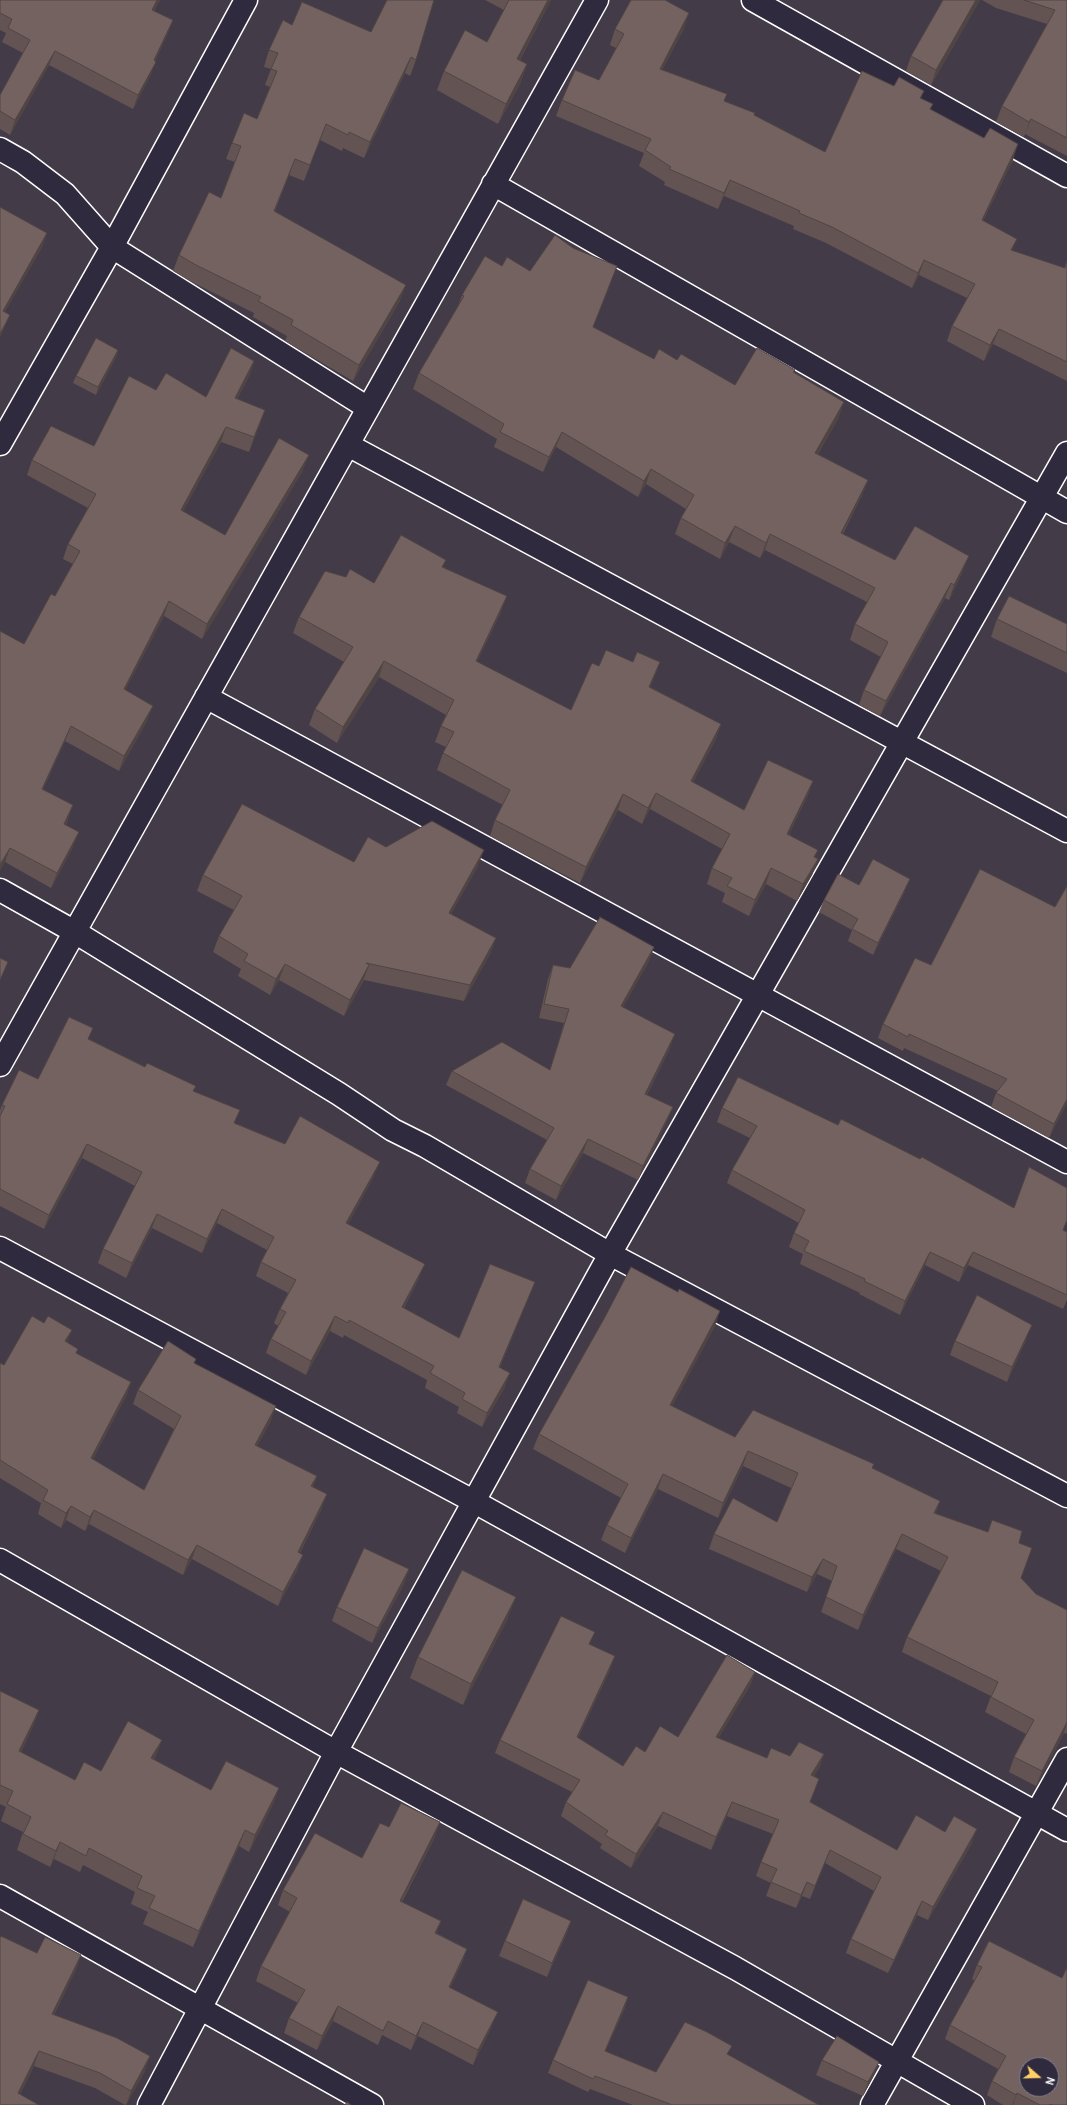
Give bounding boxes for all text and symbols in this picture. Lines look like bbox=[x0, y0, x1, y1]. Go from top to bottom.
north arrow bbox=[1019, 2057, 1059, 2097]
text: N bbox=[1042, 2075, 1057, 2087]

